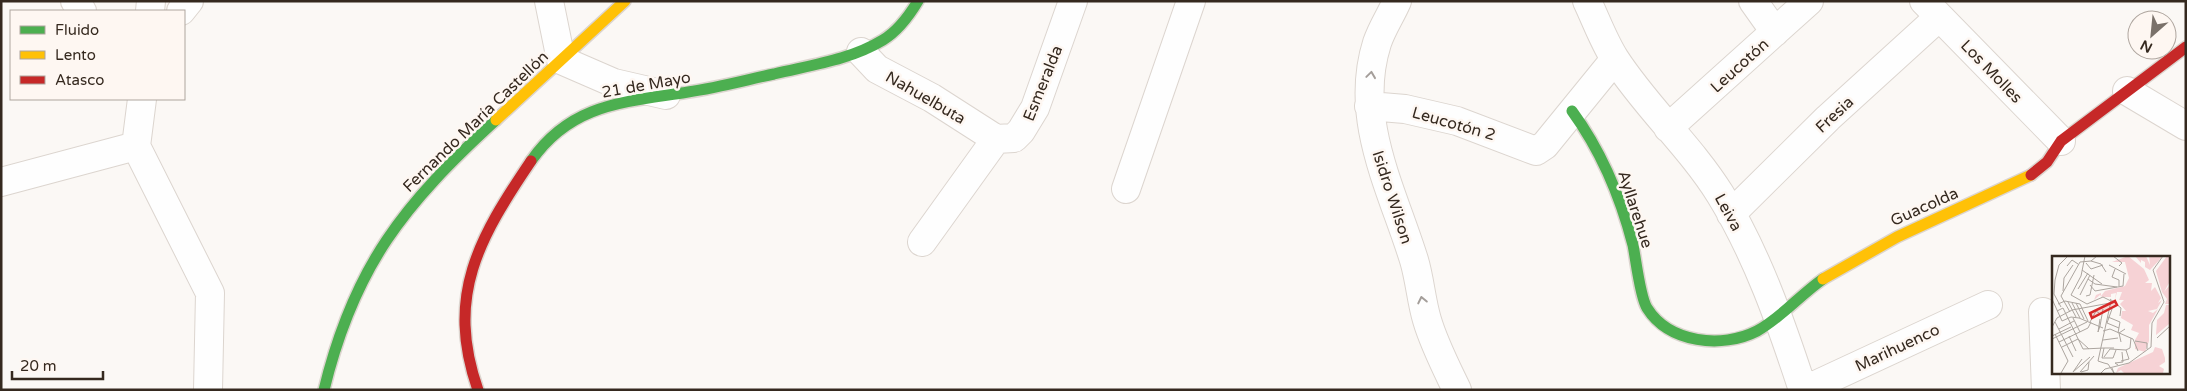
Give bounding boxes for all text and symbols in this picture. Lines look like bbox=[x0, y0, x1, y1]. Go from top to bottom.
legend bbox=[10, 10, 185, 100]
north arrow bbox=[2127, 10, 2177, 60]
text: Fluido bbox=[55, 21, 99, 39]
street label: Leucotón bbox=[1706, 34, 1773, 97]
street label: Los Molles bbox=[1956, 36, 2026, 108]
text: N bbox=[2137, 36, 2155, 56]
street label: Esmeralda bbox=[1019, 43, 1067, 124]
text: Lento bbox=[55, 46, 96, 64]
street label: Fernando María Castellón bbox=[399, 47, 553, 197]
street label: 21 de Mayo bbox=[600, 67, 692, 103]
street label: Nahuelbuta bbox=[882, 67, 969, 129]
text: Atasco bbox=[55, 71, 104, 89]
one-way arrow bbox=[1366, 71, 1376, 80]
street label: Fresia bbox=[1811, 92, 1858, 137]
street label: Leucotón 2 bbox=[1410, 103, 1498, 145]
street label: Isidro Wilson bbox=[1368, 148, 1417, 247]
street label: Ayllarehue bbox=[1613, 168, 1657, 251]
street label: Guacolda bbox=[1887, 183, 1961, 231]
street label: Leiva bbox=[1710, 190, 1746, 235]
inset map bbox=[2052, 256, 2170, 374]
one-way arrow bbox=[1418, 296, 1428, 305]
street label: Marihuenco bbox=[1852, 320, 1943, 376]
scale bar bbox=[12, 348, 104, 380]
text: 20 m bbox=[20, 357, 57, 375]

